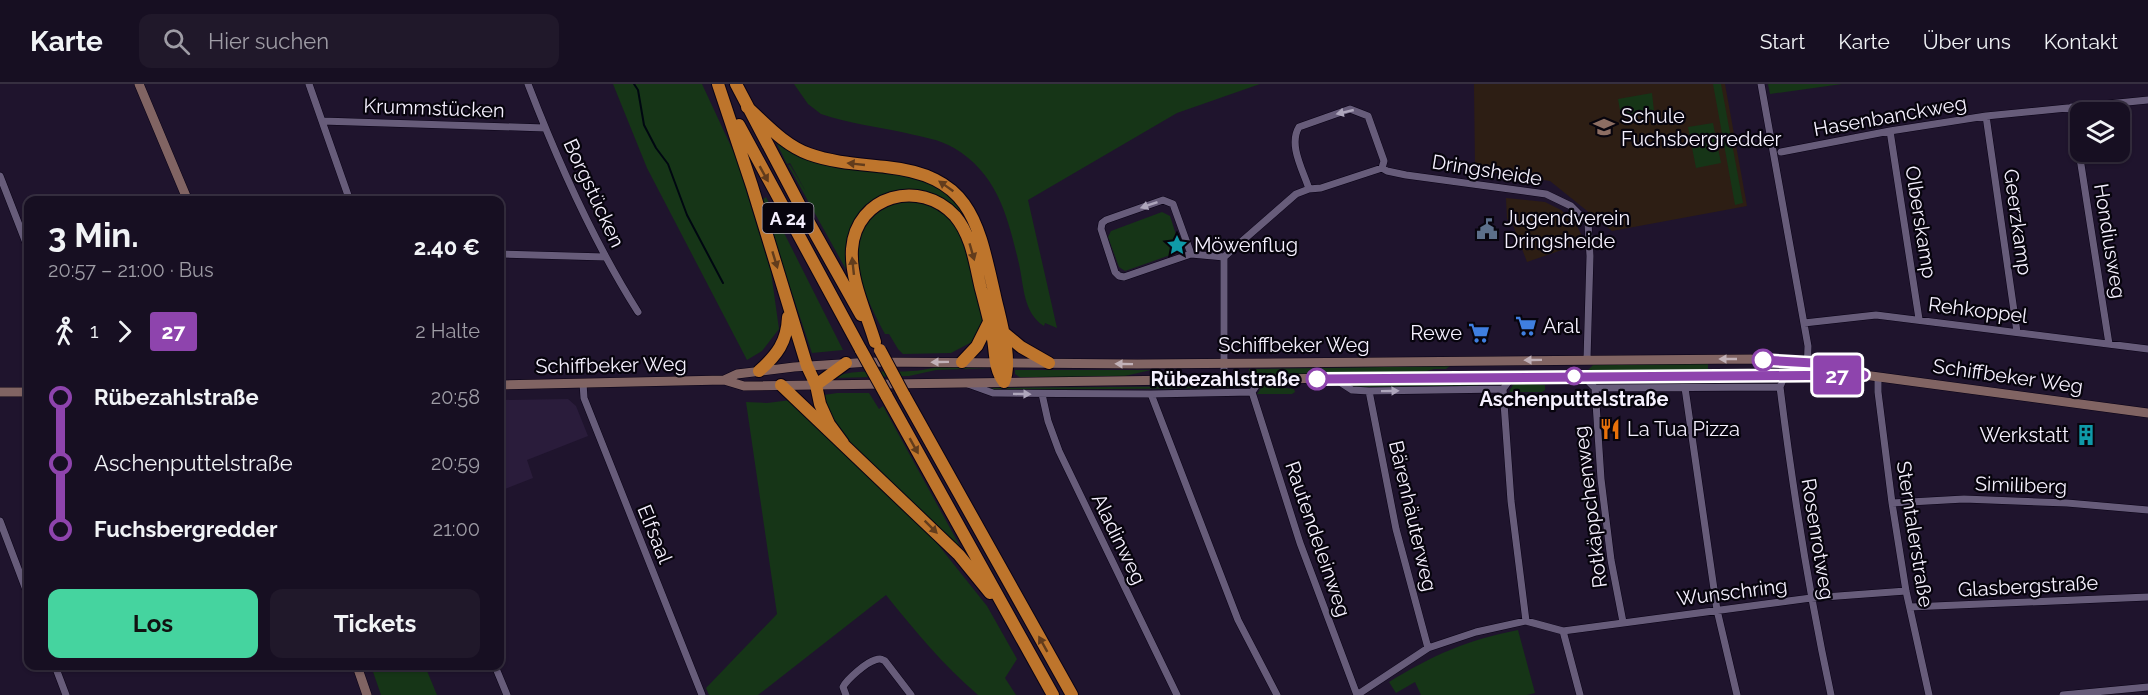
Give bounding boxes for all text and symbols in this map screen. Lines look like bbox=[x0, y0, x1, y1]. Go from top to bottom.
search box bbox=[139, 14, 559, 68]
text: Karte bbox=[30, 25, 103, 58]
icon: search bbox=[160, 25, 193, 58]
text: Hier suchen bbox=[208, 28, 329, 54]
text: Start bbox=[1760, 29, 1805, 54]
text: Karte bbox=[1838, 29, 1890, 54]
text: Über uns bbox=[1923, 29, 2011, 54]
text: Kontakt bbox=[2044, 29, 2118, 54]
street label: Hasenbanckweg bbox=[1812, 91, 1968, 141]
street label: Krummstücken bbox=[363, 94, 505, 122]
map controls bbox=[2070, 102, 2130, 162]
button: layers bbox=[2070, 102, 2130, 162]
place label: Schule Fuchsbergredder bbox=[1621, 104, 1782, 151]
one-way arrow bbox=[1335, 108, 1354, 118]
school or university icon: Schule Fuchsbergredder bbox=[1592, 115, 1616, 139]
street label: Borgstücken bbox=[558, 135, 630, 251]
street label: Dringsheide bbox=[1430, 149, 1544, 191]
one-way arrow bbox=[846, 159, 865, 169]
street label: Olberskamp bbox=[1900, 164, 1942, 280]
one-way arrow bbox=[759, 165, 769, 182]
street label: Geerzkamp bbox=[1999, 167, 2037, 277]
one-way arrow bbox=[939, 180, 955, 192]
street label: Hondiusweg bbox=[2089, 182, 2131, 300]
one-way arrow bbox=[1140, 200, 1158, 210]
road number: A 24 bbox=[762, 203, 814, 233]
place label: Jugendverein Dringsheide bbox=[1504, 206, 1630, 253]
text: 3 Min. bbox=[48, 216, 139, 255]
public building icon: Jugendverein Dringsheide bbox=[1475, 217, 1499, 241]
place icon: Möwenflug bbox=[1165, 233, 1189, 257]
place label: Möwenflug bbox=[1194, 233, 1298, 257]
text: 2.40 € bbox=[414, 234, 480, 260]
one-way arrow bbox=[968, 243, 977, 261]
one-way arrow bbox=[771, 251, 780, 269]
one-way arrow bbox=[848, 256, 858, 275]
text: 20:57 – 21:00 · Bus bbox=[48, 258, 214, 282]
street label: Rehkoppel bbox=[1927, 292, 2030, 328]
supermarket icon: Aral bbox=[1514, 314, 1538, 338]
place label: Aral bbox=[1543, 314, 1580, 338]
icon: walk bbox=[48, 315, 81, 348]
icon: forward bbox=[108, 315, 141, 348]
text: 1 bbox=[90, 319, 99, 343]
text: 27 bbox=[162, 319, 185, 344]
text: 2 Halte bbox=[415, 319, 480, 343]
place label: Rewe bbox=[1410, 321, 1462, 345]
supermarket icon: Rewe bbox=[1467, 321, 1491, 345]
street label: Schiffbeker Weg bbox=[1218, 333, 1370, 357]
unlabelled marker bbox=[1752, 349, 1774, 371]
street label: Schiffbeker Weg bbox=[535, 352, 687, 378]
one-way arrow bbox=[1718, 354, 1737, 363]
street label: Schiffbeker Weg bbox=[1931, 354, 2085, 398]
one-way arrow bbox=[1523, 356, 1542, 365]
line badge: 27 bbox=[1810, 356, 1864, 394]
one-way arrow bbox=[931, 357, 950, 367]
one-way arrow bbox=[1114, 359, 1133, 368]
text: 27 bbox=[1825, 363, 1849, 388]
place label: Rübezahlstraße bbox=[1150, 367, 1300, 391]
marker: Aschenputtelstraße bbox=[1565, 367, 1583, 385]
marker: Rübezahlstraße bbox=[1306, 368, 1328, 390]
text: Rübezahlstraße bbox=[94, 384, 259, 410]
text: 20:58 bbox=[431, 385, 480, 409]
one-way arrow bbox=[1381, 386, 1400, 395]
place label: Aschenputtelstraße bbox=[1480, 387, 1668, 411]
one-way arrow bbox=[1013, 389, 1032, 398]
restaurant icon: La Tua Pizza bbox=[1598, 417, 1622, 441]
place label: La Tua Pizza bbox=[1627, 417, 1740, 441]
place label: Werkstatt bbox=[1979, 423, 2069, 447]
building icon: Werkstatt bbox=[2074, 423, 2098, 447]
street label: Rotkäppchenweg bbox=[1568, 425, 1612, 589]
one-way arrow bbox=[909, 438, 919, 455]
street label: Bärenhäuterweg bbox=[1384, 438, 1442, 594]
text: Aschenputtelstraße bbox=[94, 450, 293, 476]
text: 20:59 bbox=[431, 451, 480, 475]
street label: Rautendeleinweg bbox=[1280, 458, 1356, 620]
street label: Sterntalerstraße bbox=[1892, 459, 1938, 609]
street label: Similiberg bbox=[1974, 471, 2068, 499]
street label: Rosenrotweg bbox=[1797, 476, 1839, 602]
street label: Aladinweg bbox=[1087, 490, 1151, 588]
street label: Elfsaal bbox=[632, 501, 678, 567]
text: Fuchsbergredder bbox=[94, 516, 277, 542]
text: 21:00 bbox=[433, 517, 480, 541]
one-way arrow bbox=[923, 520, 937, 534]
street label: Glasbergstraße bbox=[1957, 570, 2099, 602]
street label: Wunschring bbox=[1675, 573, 1789, 611]
button: Los bbox=[48, 589, 258, 658]
button: Tickets bbox=[270, 589, 480, 658]
one-way arrow bbox=[1038, 635, 1048, 652]

